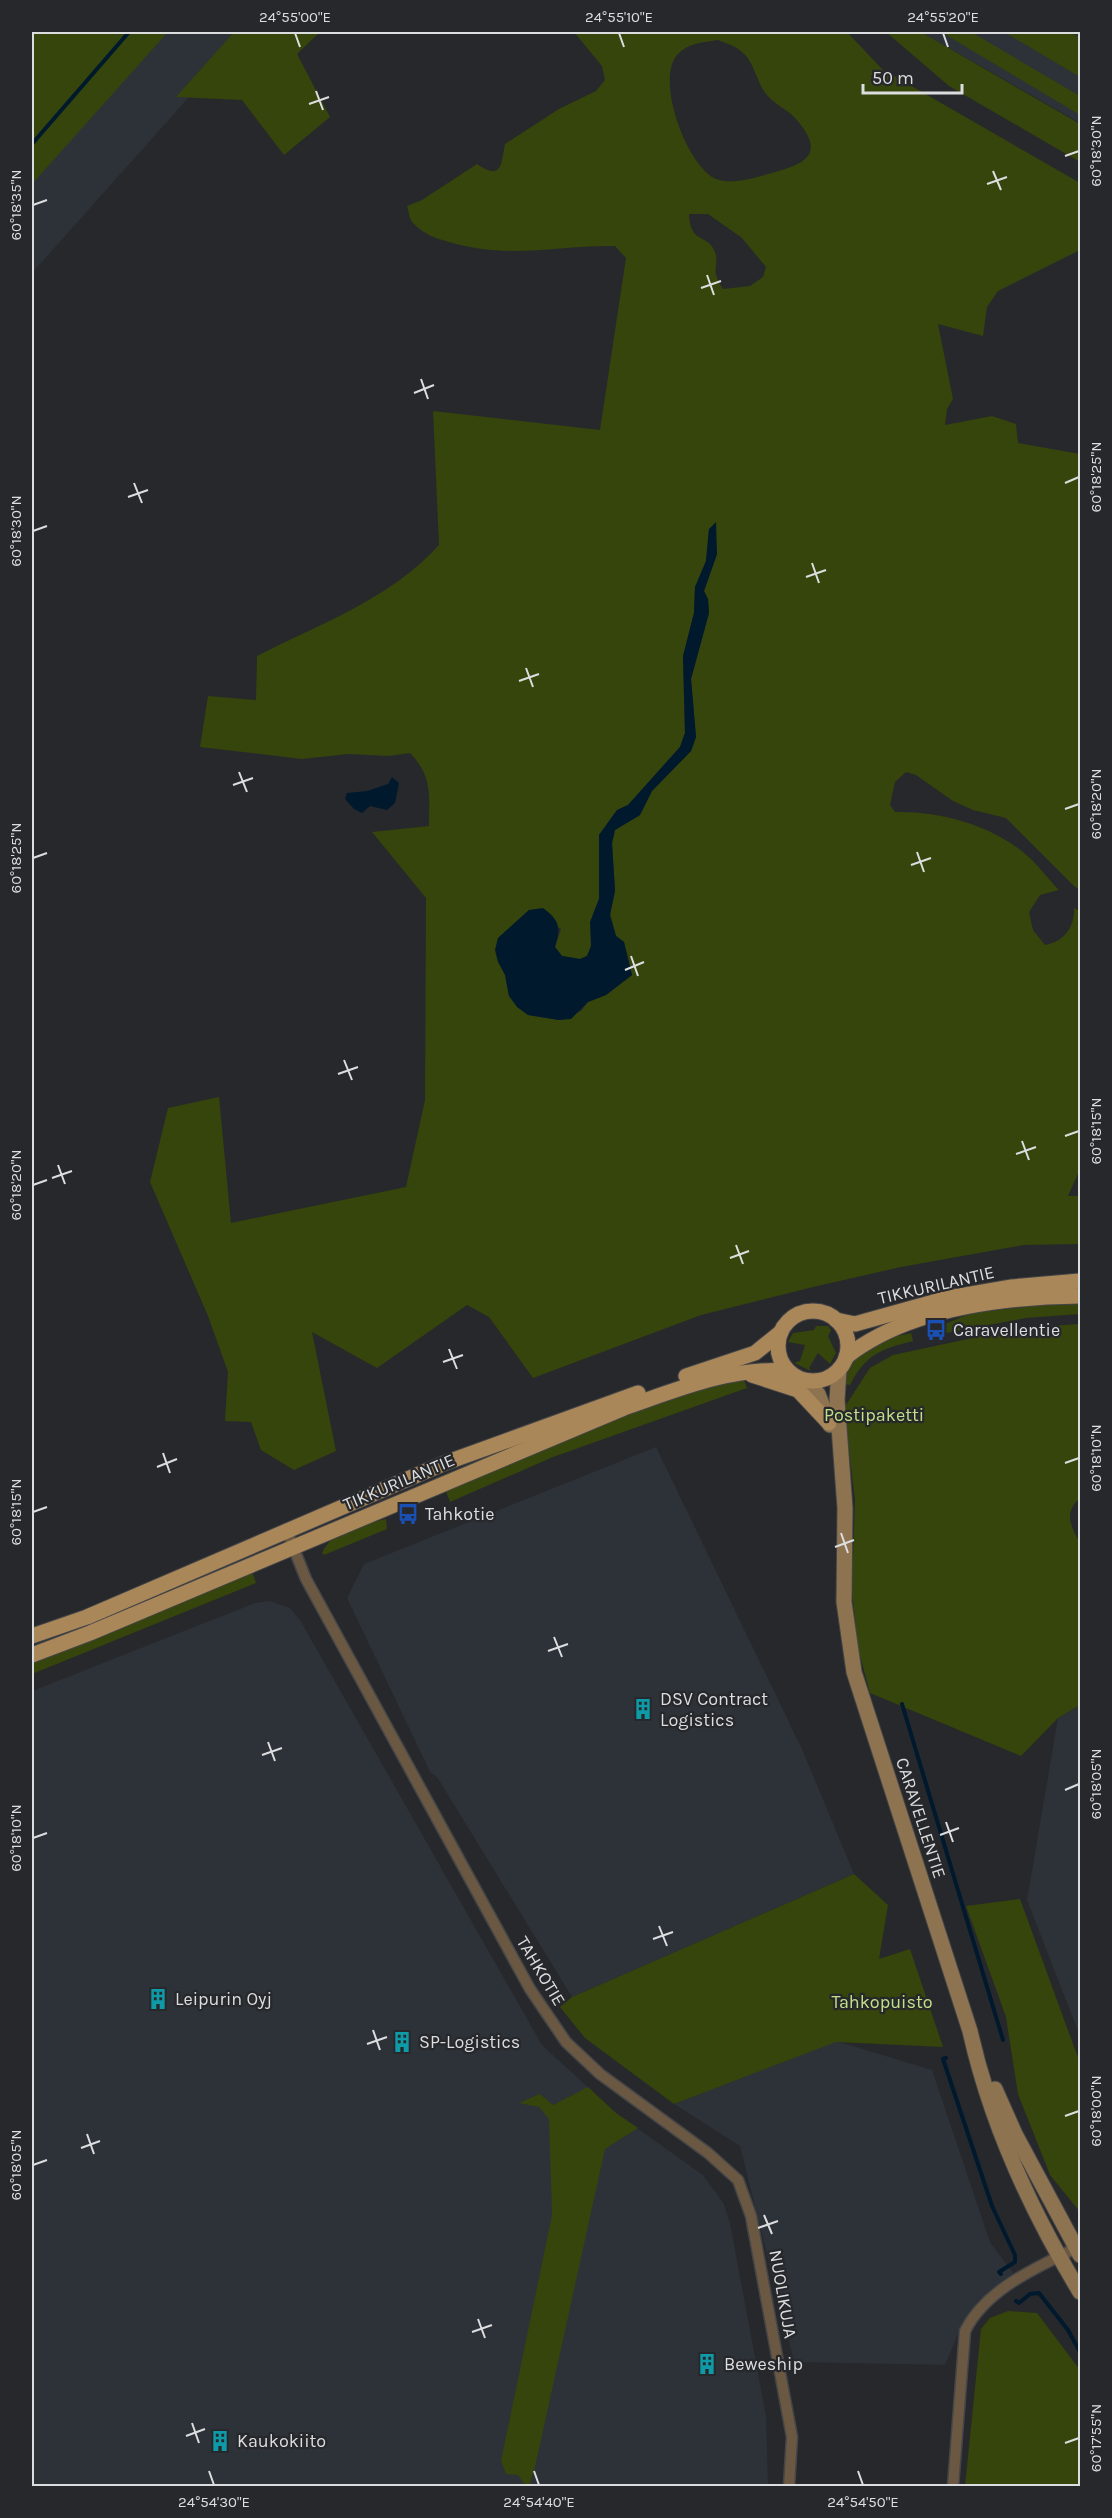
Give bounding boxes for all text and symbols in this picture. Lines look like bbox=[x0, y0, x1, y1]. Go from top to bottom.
text: 24°55'00"E bbox=[259, 8, 331, 26]
text: 24°55'10"E bbox=[585, 8, 653, 26]
text: 24°55'20"E bbox=[907, 8, 979, 26]
scale bar bbox=[863, 57, 962, 95]
text: 50 m bbox=[872, 67, 914, 89]
text: 60°18'30"N bbox=[1087, 115, 1105, 187]
text: 60°18'35"N bbox=[7, 170, 25, 240]
text: 60°18'25"N bbox=[1087, 442, 1105, 512]
text: 60°18'30"N bbox=[7, 495, 25, 567]
text: 60°18'20"N bbox=[1087, 768, 1105, 840]
text: 60°18'25"N bbox=[7, 823, 25, 893]
text: 60°18'15"N bbox=[1087, 1097, 1105, 1165]
text: 60°18'20"N bbox=[7, 1149, 25, 1221]
street label: TIKKURILANTIE bbox=[876, 1261, 996, 1309]
bus stop icon: Caravellentie bbox=[924, 1318, 948, 1342]
place label: Caravellentie bbox=[953, 1319, 1060, 1341]
park label: Postipaketti bbox=[824, 1404, 924, 1426]
text: 60°18'10"N bbox=[1087, 1424, 1105, 1492]
street label: TIKKURILANTIE bbox=[340, 1449, 458, 1515]
text: 60°18'15"N bbox=[7, 1478, 25, 1546]
bus stop icon: Tahkotie bbox=[396, 1502, 420, 1526]
place label: Tahkotie bbox=[425, 1503, 495, 1525]
place label: DSV Contract Logistics bbox=[660, 1688, 768, 1731]
building icon: DSV Contract Logistics bbox=[631, 1697, 655, 1721]
text: 60°18'05"N bbox=[1087, 1748, 1105, 1820]
street label: CARAVELLENTIE bbox=[891, 1755, 951, 1881]
text: 60°18'10"N bbox=[7, 1804, 25, 1872]
street label: TAHKOTIE bbox=[512, 1932, 570, 2010]
building icon: Leipurin Oyj bbox=[146, 1987, 170, 2011]
place label: Leipurin Oyj bbox=[175, 1988, 272, 2010]
park label: Tahkopuisto bbox=[831, 1991, 933, 2013]
building icon: SP-Logistics bbox=[390, 2030, 414, 2054]
place label: SP-Logistics bbox=[419, 2031, 520, 2053]
text: 60°18'00"N bbox=[1087, 2075, 1105, 2147]
text: 60°18'05"N bbox=[7, 2129, 25, 2201]
street label: NUOLIKUJA bbox=[764, 2248, 802, 2340]
building icon: Beweship bbox=[695, 2352, 719, 2376]
place label: Beweship bbox=[724, 2353, 803, 2375]
text: 60°17'55"N bbox=[1087, 2404, 1105, 2472]
building icon: Kaukokiito bbox=[208, 2429, 232, 2453]
place label: Kaukokiito bbox=[237, 2430, 326, 2452]
text: 24°54'30"E bbox=[178, 2493, 250, 2511]
text: 24°54'40"E bbox=[503, 2493, 575, 2511]
text: 24°54'50"E bbox=[827, 2493, 899, 2511]

